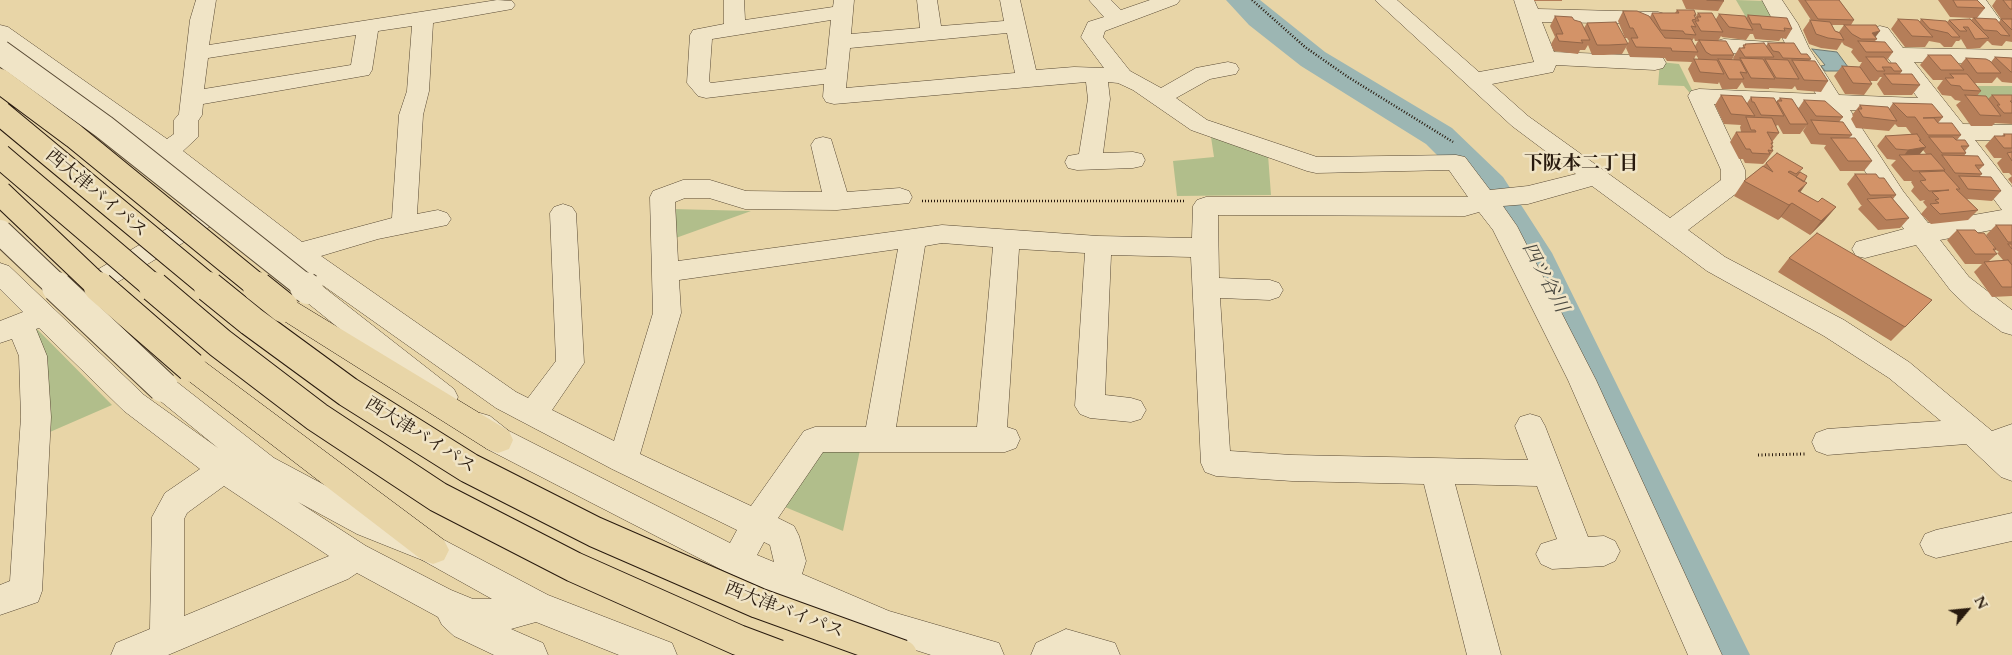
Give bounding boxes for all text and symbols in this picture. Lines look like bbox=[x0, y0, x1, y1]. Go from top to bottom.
street label: 西大津バイパス bbox=[41, 145, 151, 243]
district label: 下阪本二丁目 bbox=[1524, 154, 1638, 176]
water label: 四ツ谷川 bbox=[1516, 239, 1572, 317]
street label: 西大津バイパス bbox=[361, 393, 479, 479]
street label: 西大津バイパス bbox=[721, 578, 847, 644]
north arrow bbox=[1942, 585, 1992, 635]
text: N bbox=[1969, 593, 1992, 613]

